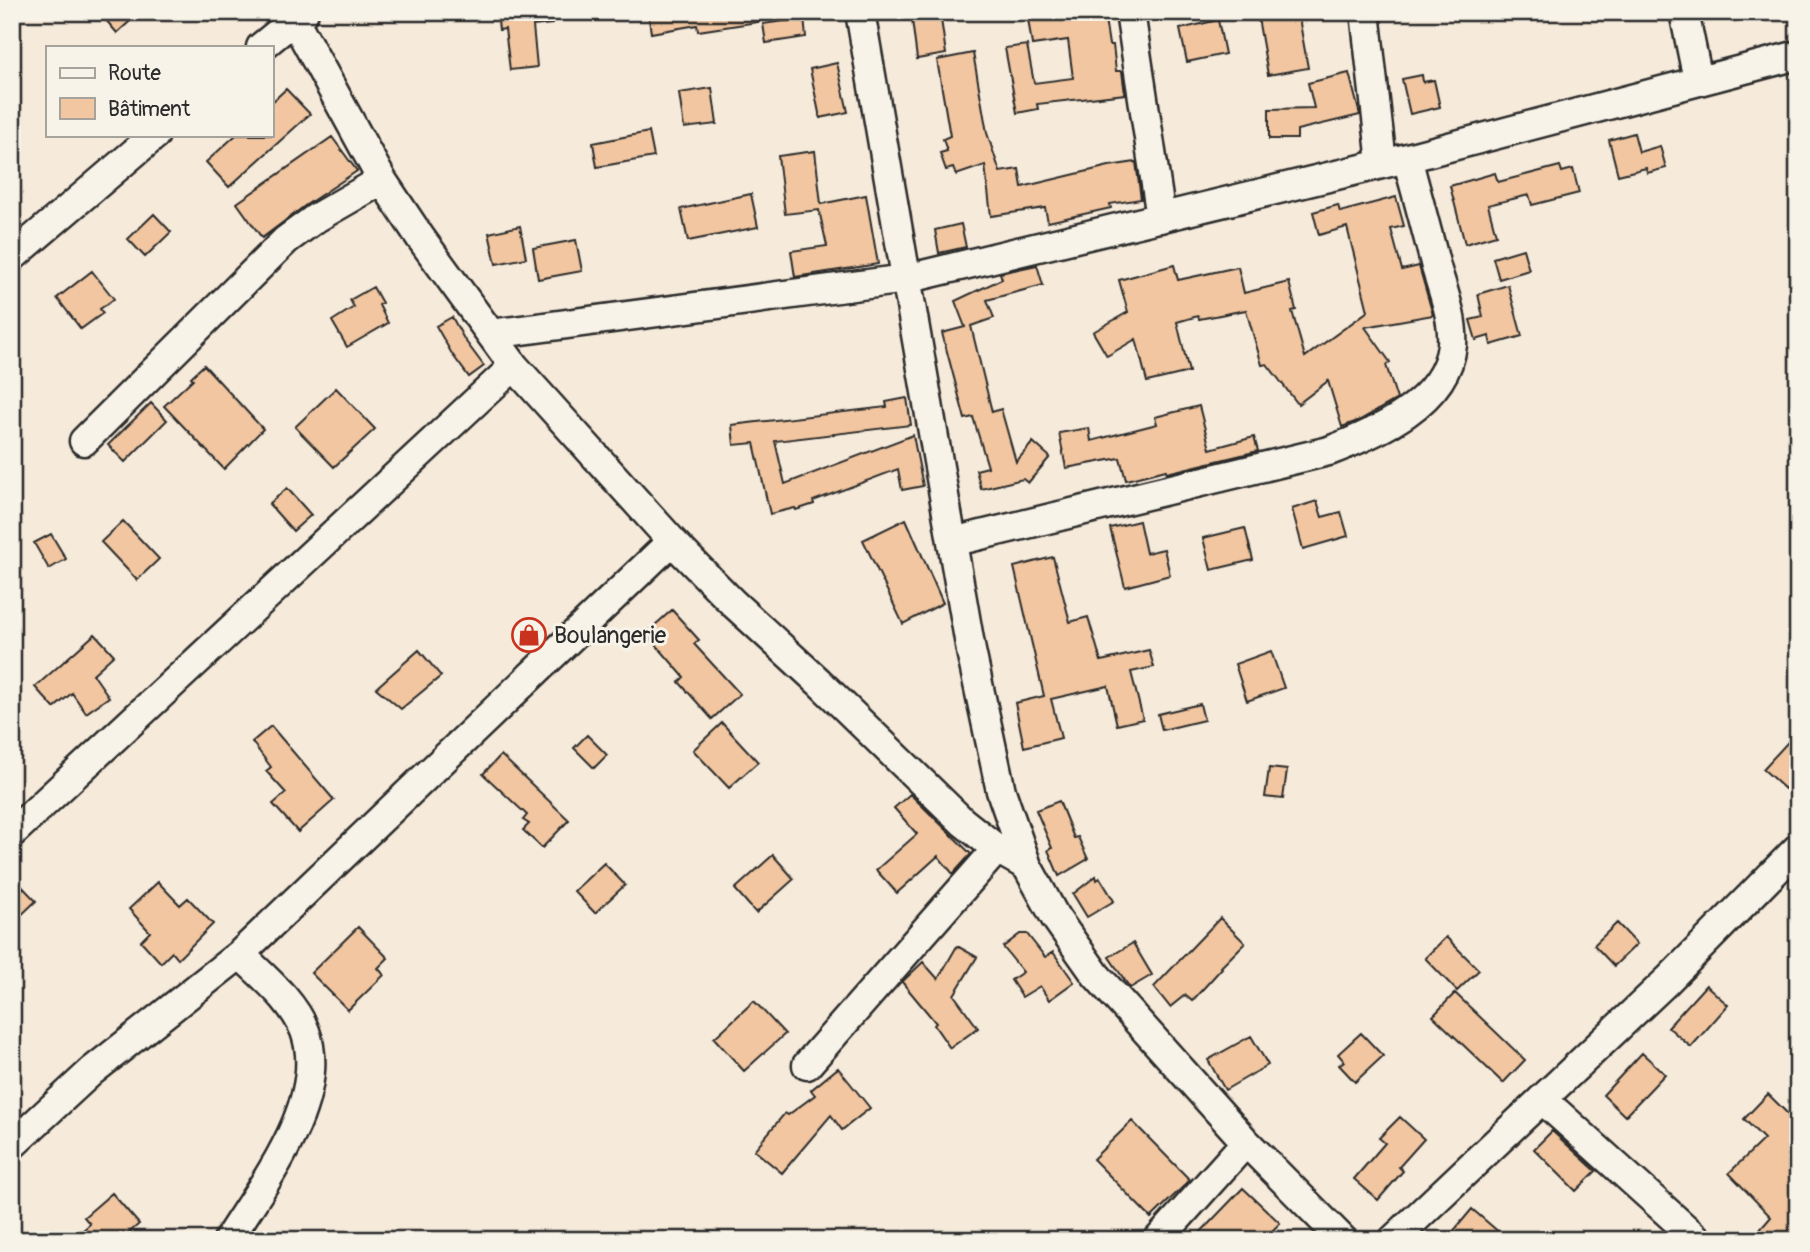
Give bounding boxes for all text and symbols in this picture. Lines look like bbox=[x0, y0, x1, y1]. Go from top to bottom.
legend bbox=[46, 46, 273, 136]
text: Route bbox=[108, 60, 161, 87]
text: Bâtiment bbox=[108, 96, 191, 123]
shop icon: Boulangerie bbox=[510, 616, 548, 654]
place label: Boulangerie bbox=[554, 621, 667, 650]

